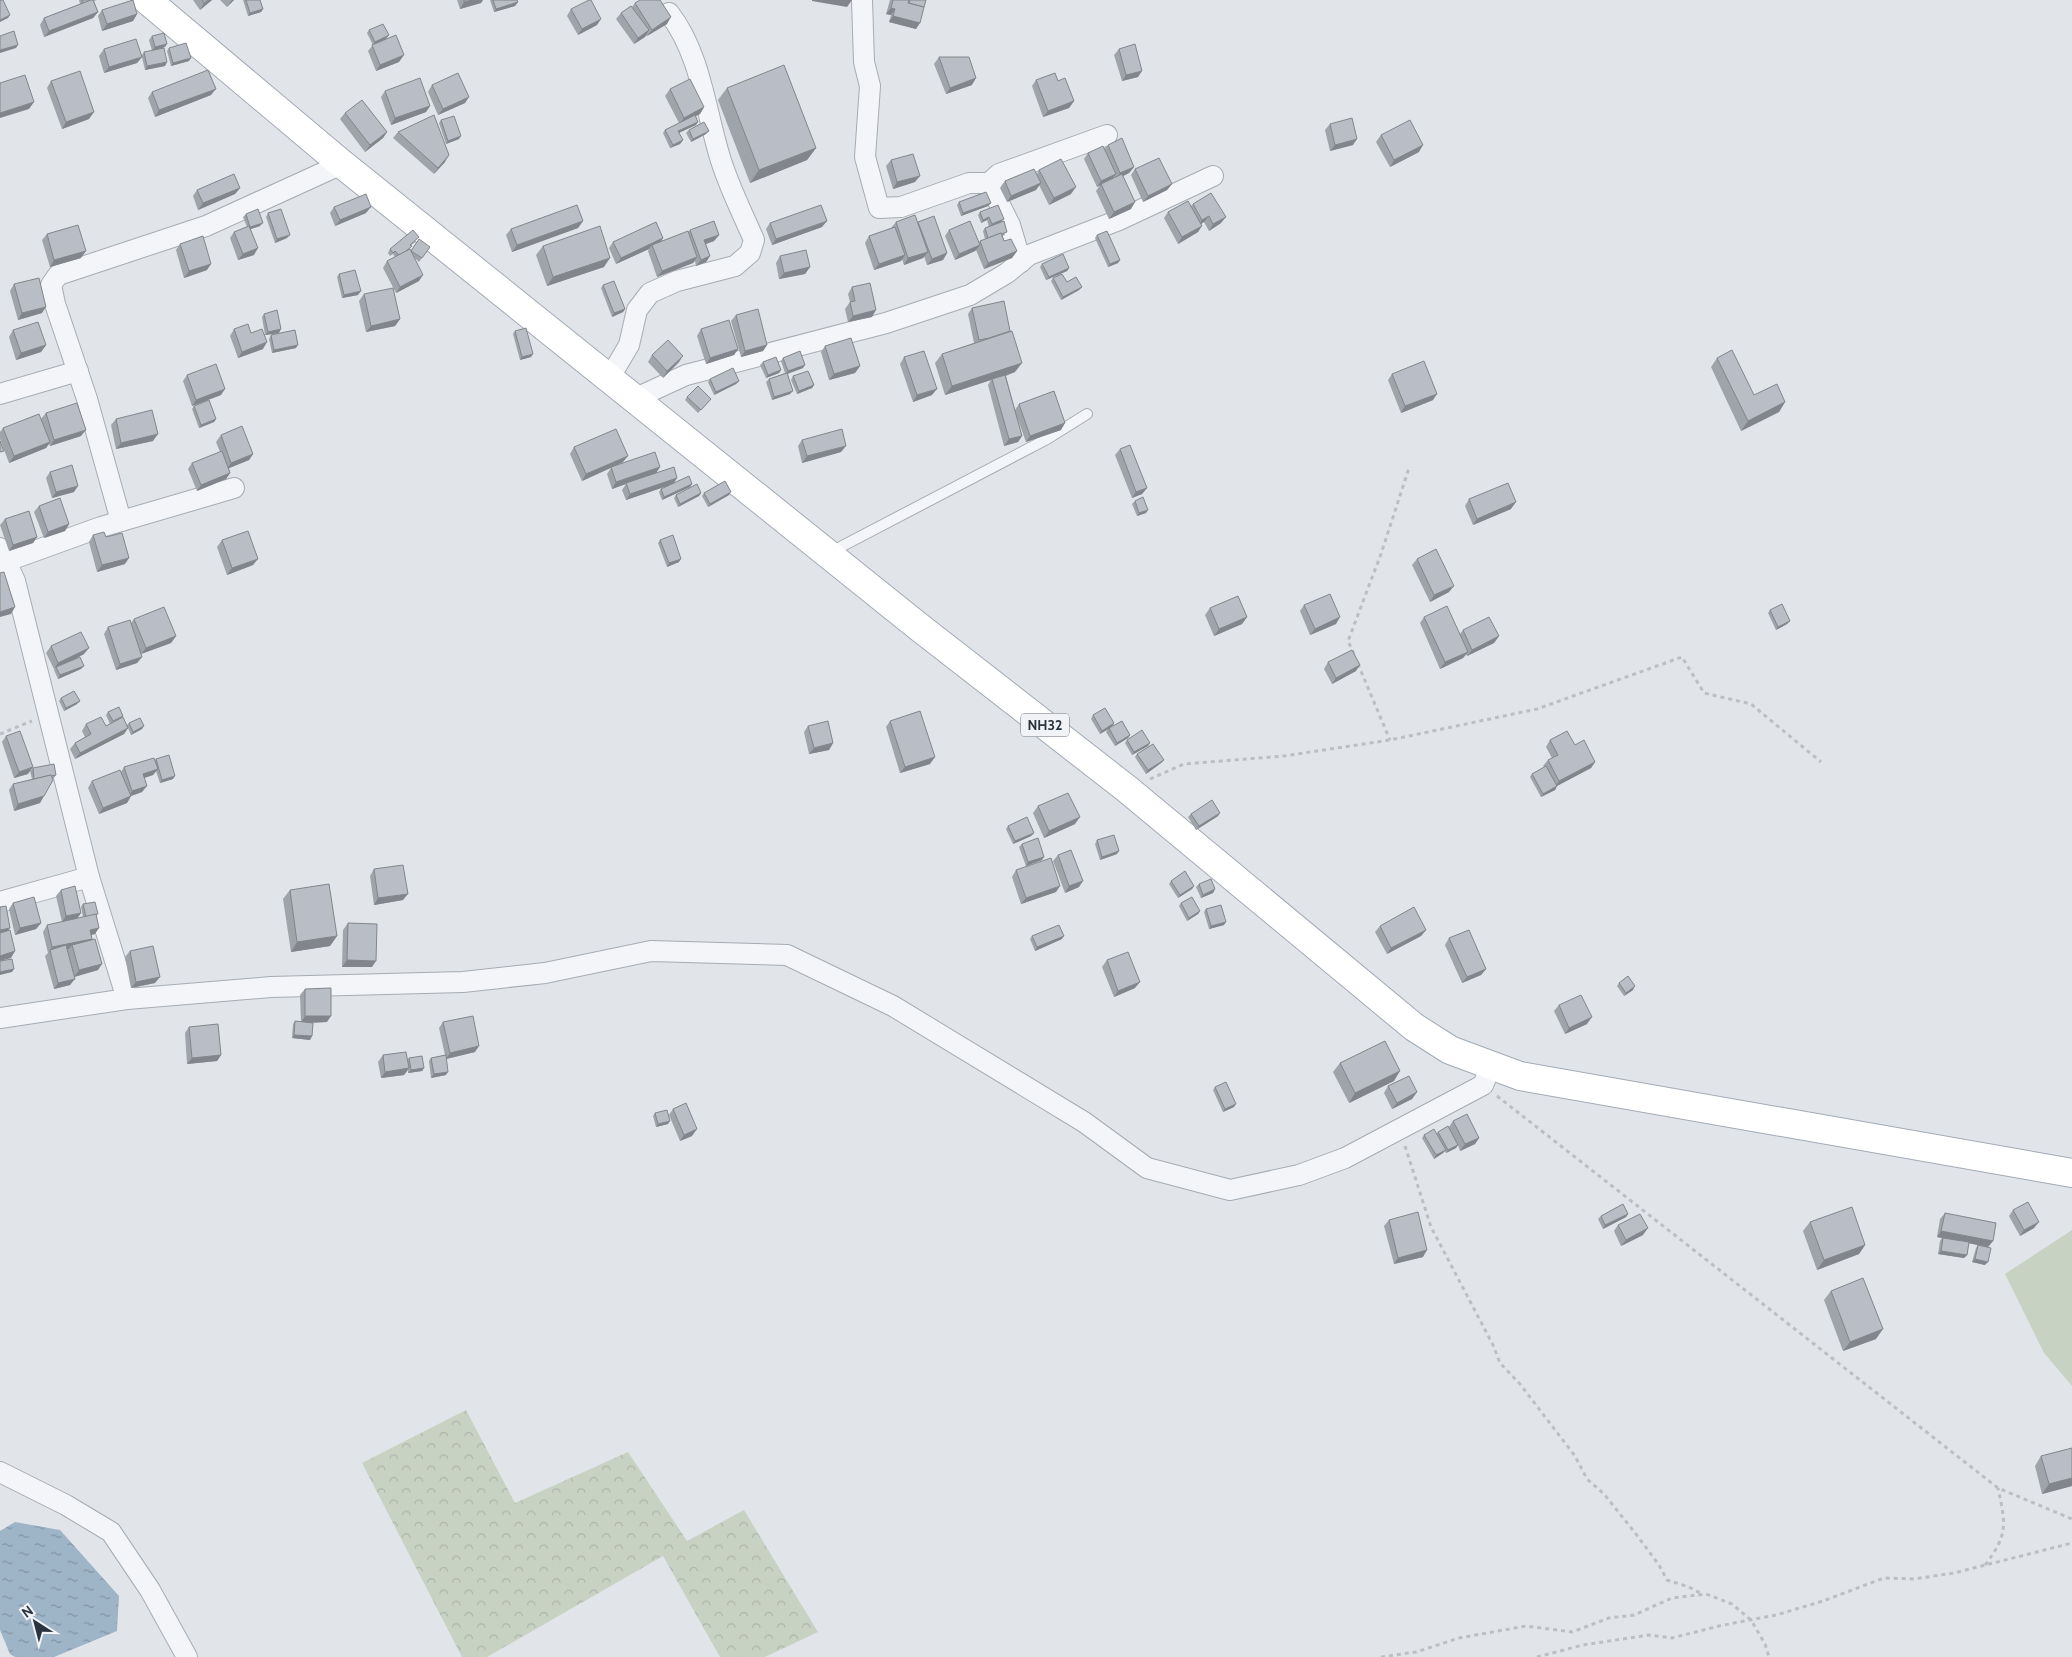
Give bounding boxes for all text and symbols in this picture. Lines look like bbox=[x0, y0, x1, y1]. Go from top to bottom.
road number: NH32 bbox=[1021, 714, 1069, 736]
north arrow bbox=[10, 1597, 60, 1647]
text: N bbox=[18, 1601, 37, 1622]

